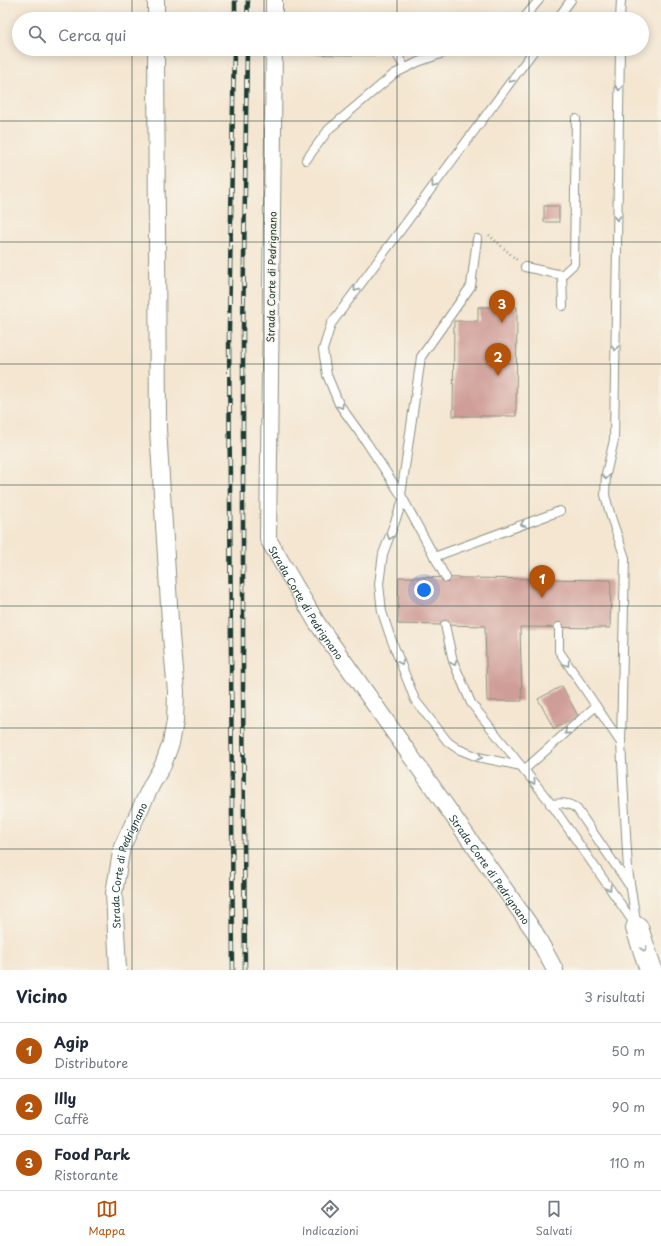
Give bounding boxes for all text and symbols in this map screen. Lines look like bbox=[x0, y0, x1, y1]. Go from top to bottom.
search box bbox=[12, 12, 649, 56]
icon: search bbox=[26, 23, 48, 45]
text: Cerca qui bbox=[58, 23, 126, 46]
one-way arrow bbox=[509, 76, 516, 83]
one-way arrow bbox=[615, 85, 623, 91]
one-way arrow bbox=[432, 180, 439, 187]
street label: Strada Corte di Pedrignano bbox=[262, 211, 280, 343]
one-way arrow bbox=[613, 215, 621, 221]
one-way arrow bbox=[354, 285, 361, 292]
pin: 3 bbox=[489, 290, 515, 323]
pin: 2 bbox=[485, 343, 511, 376]
one-way arrow bbox=[611, 345, 619, 351]
one-way arrow bbox=[337, 402, 344, 409]
one-way arrow bbox=[602, 474, 611, 480]
one-way arrow bbox=[520, 520, 527, 528]
one-way arrow bbox=[386, 533, 394, 540]
street label: Strada Corte di Pedrignano bbox=[266, 542, 348, 662]
pin: 1 bbox=[529, 565, 555, 598]
your location bbox=[414, 580, 434, 600]
one-way arrow bbox=[396, 658, 404, 665]
one-way arrow bbox=[450, 659, 458, 666]
one-way arrow bbox=[562, 659, 569, 666]
one-way arrow bbox=[564, 727, 572, 735]
one-way arrow bbox=[477, 752, 484, 761]
one-way arrow bbox=[529, 777, 536, 784]
street label: Strada Corte di Pedrignano bbox=[106, 799, 150, 929]
street label: Strada Corte di Pedrignano bbox=[446, 811, 534, 927]
one-way arrow bbox=[604, 883, 611, 890]
one-way arrow bbox=[640, 945, 648, 952]
text: Vicino bbox=[16, 983, 67, 1009]
text: 3 risultati bbox=[584, 987, 645, 1006]
text: Agip bbox=[54, 1030, 89, 1053]
text: 1 bbox=[26, 1041, 32, 1060]
text: 50 m bbox=[611, 1041, 645, 1060]
text: Distributore bbox=[54, 1053, 128, 1072]
text: Illy bbox=[54, 1086, 76, 1109]
text: 2 bbox=[24, 1097, 34, 1116]
text: 90 m bbox=[612, 1097, 645, 1116]
text: Caffè bbox=[54, 1109, 89, 1128]
text: Food Park bbox=[54, 1142, 130, 1165]
text: 3 bbox=[25, 1153, 33, 1172]
text: 110 m bbox=[610, 1153, 645, 1172]
text: Ristorante bbox=[54, 1165, 118, 1184]
tab: Mappa bbox=[88, 1198, 125, 1239]
tab: Indicazioni bbox=[302, 1198, 359, 1239]
tab: Salvati bbox=[536, 1198, 573, 1239]

